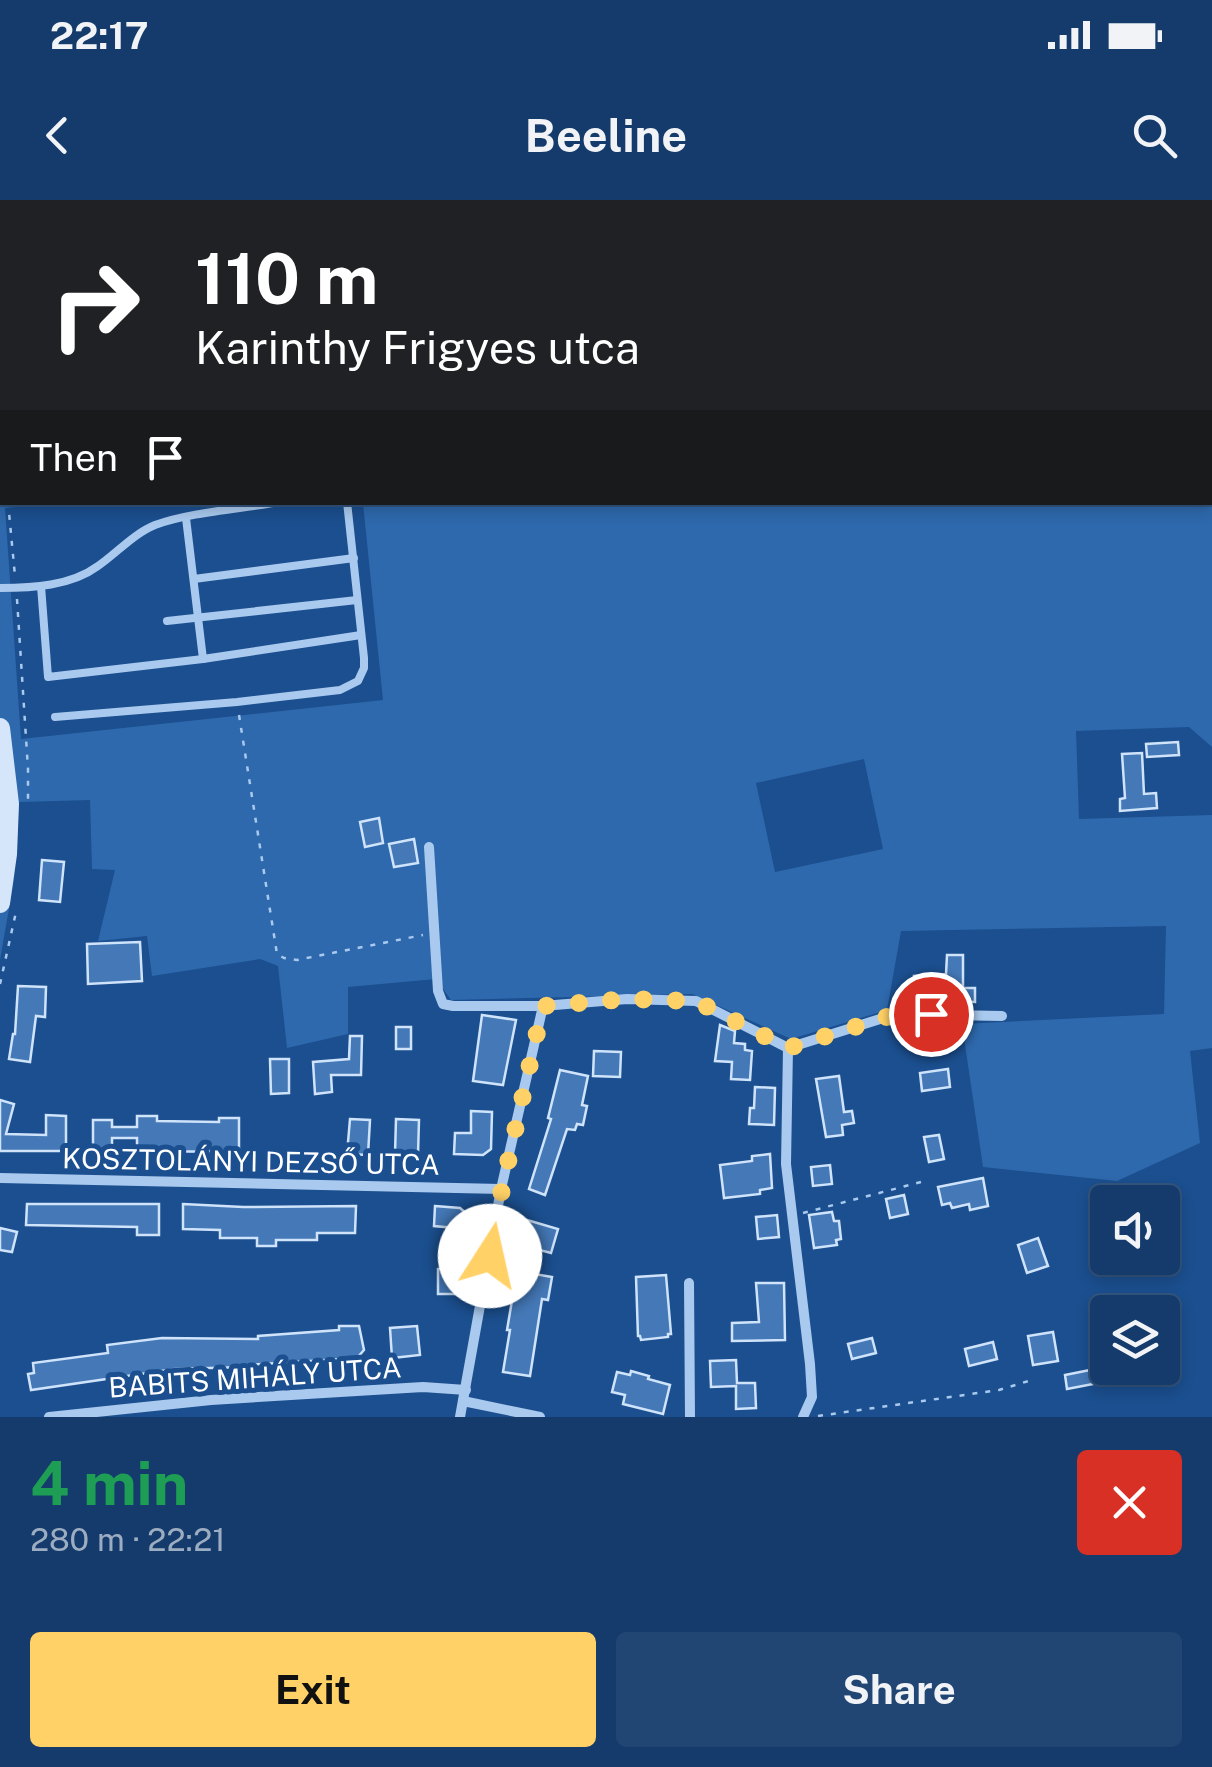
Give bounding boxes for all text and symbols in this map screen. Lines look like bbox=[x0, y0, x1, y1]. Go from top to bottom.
text: 22:17 bbox=[50, 13, 149, 58]
icon: back bbox=[30, 108, 85, 163]
icon: search bbox=[1127, 108, 1182, 163]
text: Beeline bbox=[525, 109, 687, 162]
text: 110 m bbox=[195, 237, 379, 320]
icon: right bbox=[30, 240, 160, 370]
text: Karinthy Frigyes utca bbox=[195, 321, 640, 374]
icon: arrive bbox=[138, 430, 193, 485]
text: Then bbox=[30, 435, 118, 480]
pin bbox=[889, 972, 974, 1057]
icon: arrive bbox=[904, 987, 959, 1042]
street label: KOSZTOLÁNYI DEZSŐ UTCA bbox=[62, 1141, 440, 1181]
map controls bbox=[1090, 1185, 1180, 1385]
button: sound bbox=[1090, 1185, 1180, 1275]
position arrow bbox=[438, 1204, 542, 1308]
button: layers bbox=[1090, 1295, 1180, 1385]
street label: BABITS MIHÁLY UTCA bbox=[107, 1350, 403, 1404]
text: 4 min bbox=[30, 1448, 188, 1519]
button: close bbox=[1077, 1450, 1182, 1555]
text: 280 m · 22:21 bbox=[30, 1521, 225, 1558]
button: Exit bbox=[30, 1632, 596, 1747]
button: Share bbox=[616, 1632, 1182, 1747]

